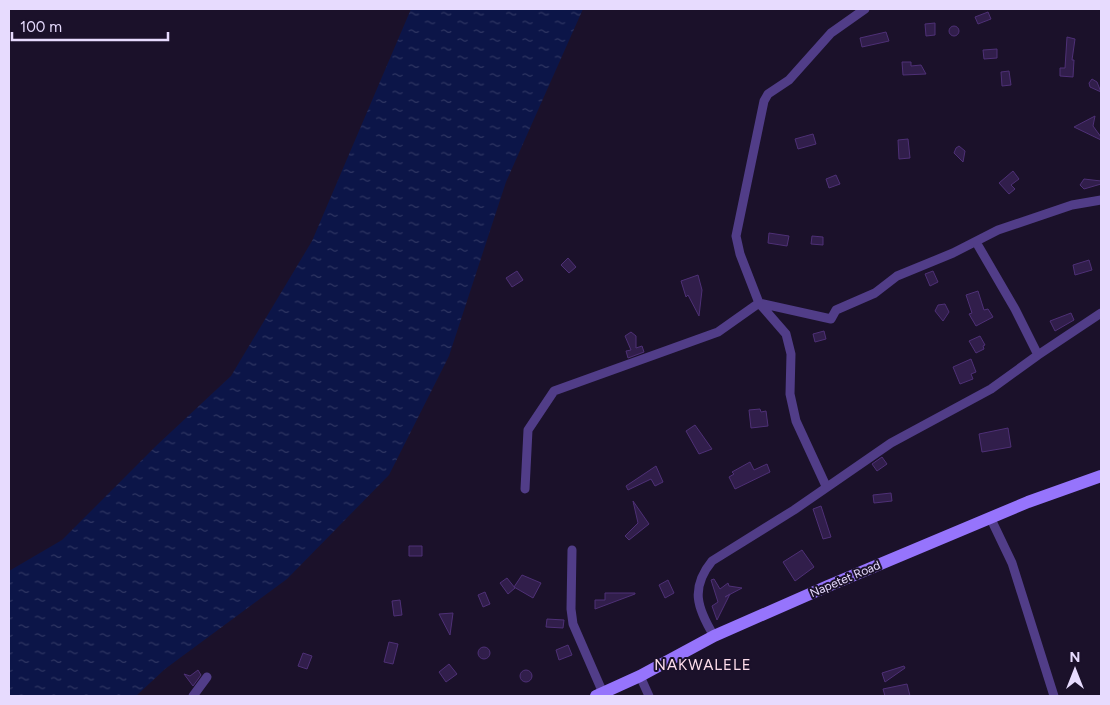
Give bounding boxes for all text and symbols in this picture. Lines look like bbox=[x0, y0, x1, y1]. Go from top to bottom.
scale bar bbox=[12, 10, 169, 42]
text: 100 m bbox=[20, 18, 62, 36]
street label: Napetet Road bbox=[808, 558, 882, 600]
north arrow bbox=[1050, 645, 1100, 695]
text: N bbox=[1070, 649, 1080, 666]
district label: NAKWALELE bbox=[654, 656, 752, 674]

